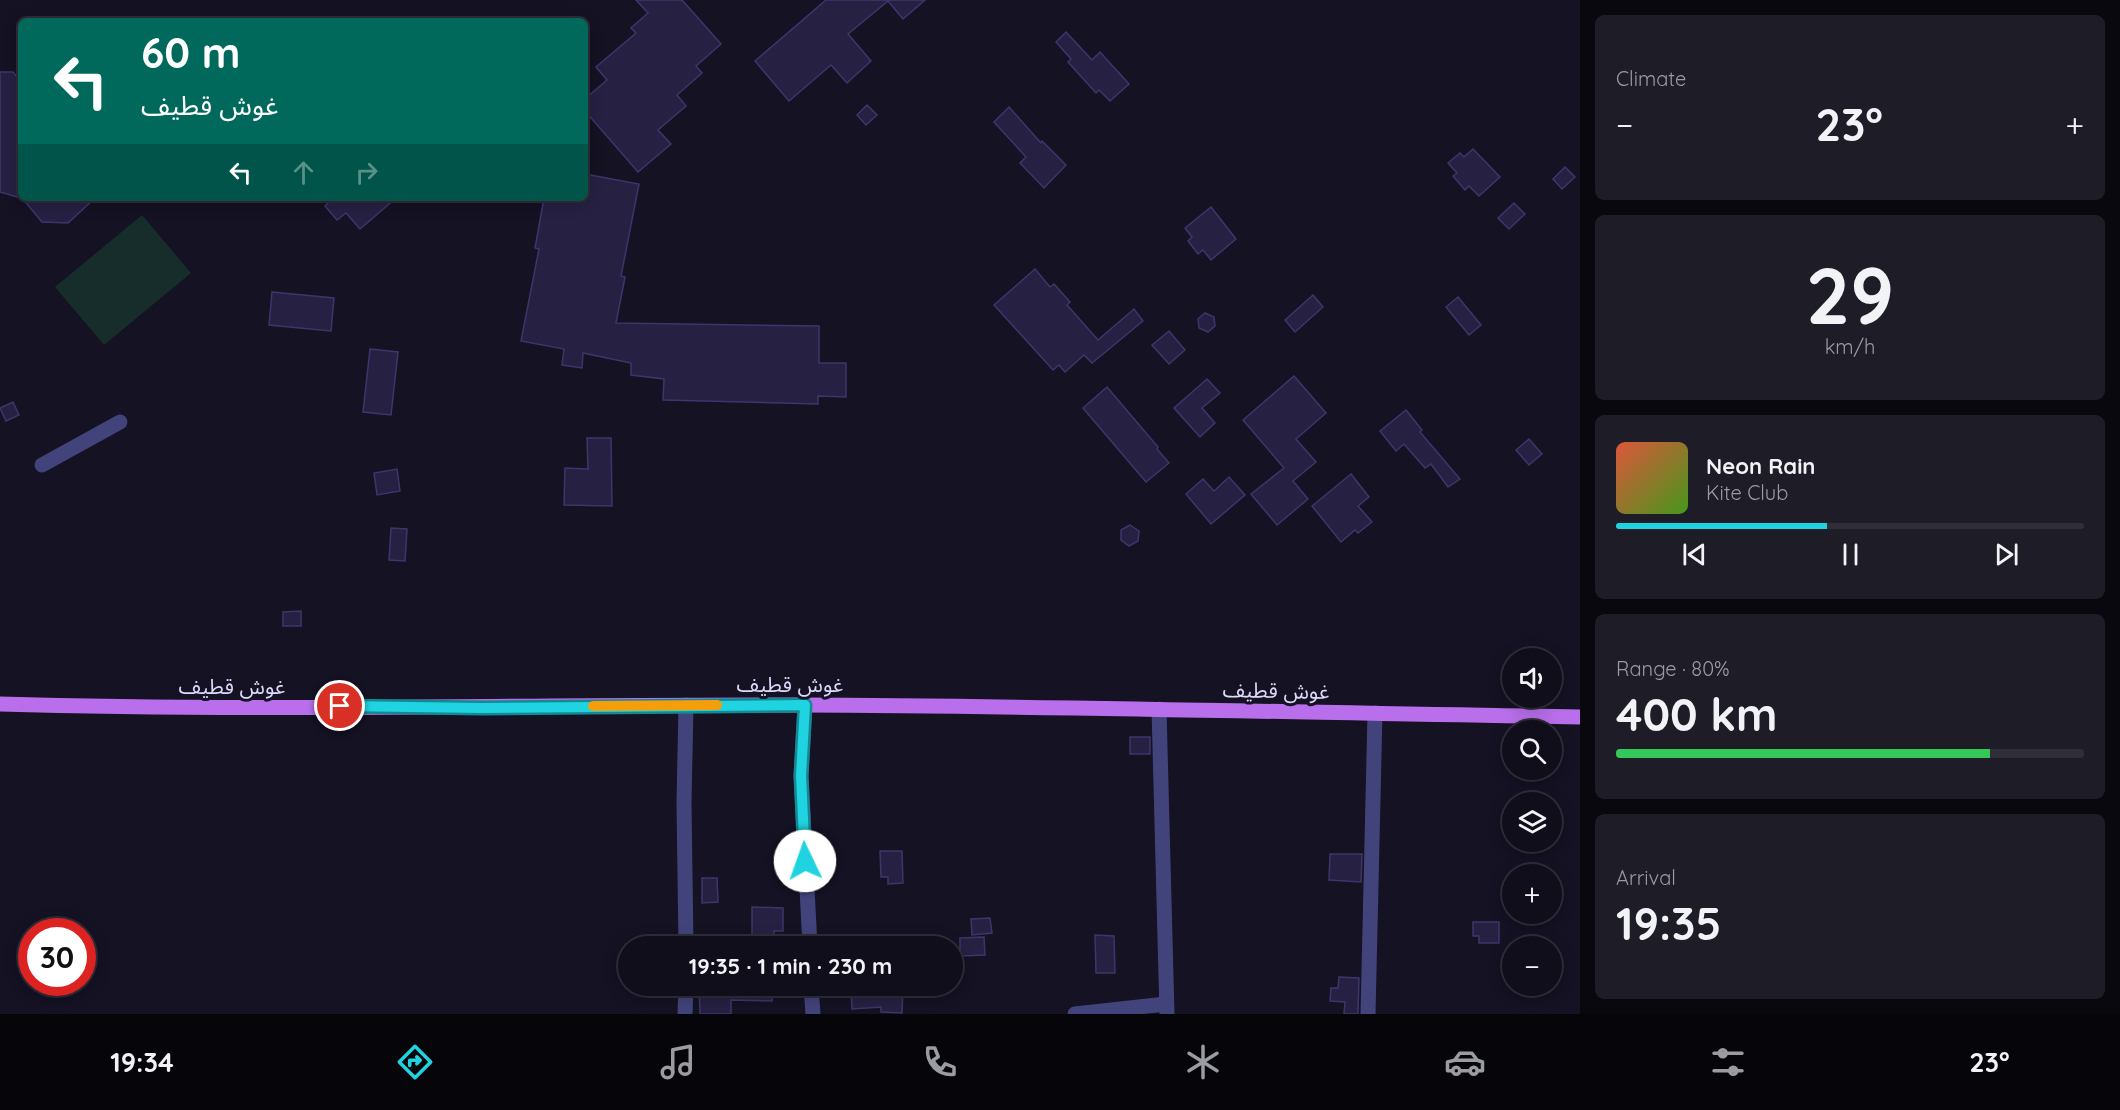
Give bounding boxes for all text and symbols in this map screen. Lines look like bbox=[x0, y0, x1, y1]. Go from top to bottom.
text: 60 m bbox=[141, 26, 241, 79]
icon: left bbox=[42, 42, 120, 120]
text: Climate bbox=[1616, 66, 1686, 91]
text: غوش قطيف bbox=[141, 88, 278, 122]
text: 23° bbox=[1816, 96, 1883, 152]
text: − bbox=[1616, 104, 1633, 145]
text: + bbox=[2065, 104, 2084, 145]
icon: left bbox=[224, 156, 257, 189]
icon: ahead bbox=[287, 156, 320, 189]
icon: right bbox=[350, 156, 383, 189]
text: 29 bbox=[1806, 246, 1894, 344]
text: km/h bbox=[1825, 334, 1875, 359]
text: Neon Rain bbox=[1706, 452, 1815, 480]
text: Kite Club bbox=[1706, 480, 1788, 505]
icon: previous bbox=[1678, 538, 1711, 571]
icon: pause bbox=[1834, 538, 1867, 571]
icon: next bbox=[1990, 538, 2023, 571]
map controls bbox=[1502, 648, 1562, 996]
button: sound bbox=[1502, 648, 1562, 708]
text: Range · 80% bbox=[1616, 656, 1730, 681]
street label: غوش قطيف bbox=[737, 671, 843, 697]
street label: غوش قطيف bbox=[179, 673, 285, 699]
street label: غوش قطيف bbox=[1222, 676, 1330, 704]
pin bbox=[314, 680, 365, 731]
text: 400 km bbox=[1616, 686, 1777, 742]
icon: arrive bbox=[323, 689, 356, 722]
button: search bbox=[1502, 720, 1562, 780]
button: layers bbox=[1502, 792, 1562, 852]
position arrow bbox=[773, 829, 837, 893]
button: + bbox=[1502, 864, 1562, 924]
text: Arrival bbox=[1616, 865, 1676, 890]
text: 19:35 bbox=[1616, 895, 1721, 951]
speed limit sign: 30 bbox=[18, 918, 96, 996]
button: − bbox=[1502, 936, 1562, 996]
text: 19:35 · 1 min · 230 m bbox=[689, 952, 892, 980]
icon: directions bbox=[394, 1041, 436, 1083]
icon: music bbox=[657, 1041, 699, 1083]
icon: phone bbox=[919, 1041, 961, 1083]
icon: climate bbox=[1182, 1041, 1224, 1083]
icon: car bbox=[1444, 1041, 1486, 1083]
icon: filters bbox=[1707, 1041, 1749, 1083]
text: 19:34 bbox=[110, 1045, 174, 1079]
text: 23° bbox=[1969, 1045, 2010, 1079]

